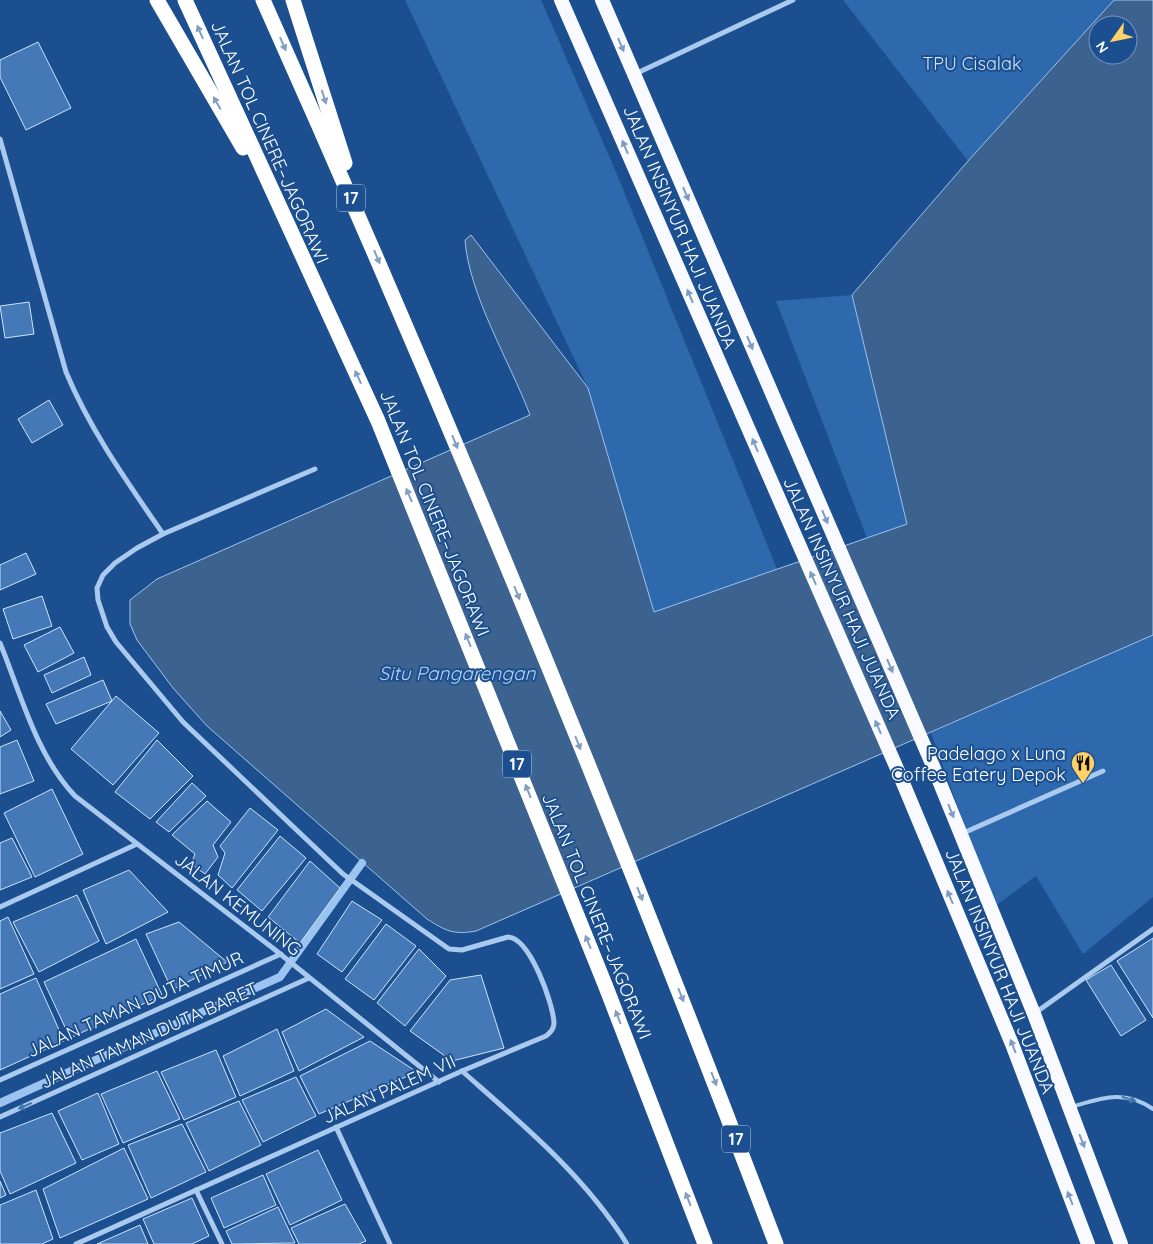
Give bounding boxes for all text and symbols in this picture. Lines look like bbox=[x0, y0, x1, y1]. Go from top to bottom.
north arrow bbox=[1088, 15, 1138, 65]
street label: JALAN TOL CINERE–JAGORAWI bbox=[206, 17, 334, 267]
one-way arrow bbox=[196, 25, 204, 39]
one-way arrow bbox=[278, 37, 287, 52]
one-way arrow bbox=[617, 38, 625, 53]
text: N bbox=[1092, 38, 1112, 56]
park label: TPU Cisalak bbox=[922, 52, 1022, 75]
one-way arrow bbox=[320, 89, 328, 104]
one-way arrow bbox=[212, 96, 221, 109]
street label: JALAN INSINYUR HAJI JUANDA bbox=[618, 102, 742, 353]
one-way arrow bbox=[621, 140, 629, 154]
road number: 17 bbox=[337, 184, 365, 212]
one-way arrow bbox=[682, 187, 690, 201]
one-way arrow bbox=[374, 250, 382, 264]
one-way arrow bbox=[686, 288, 694, 303]
one-way arrow bbox=[747, 336, 755, 350]
one-way arrow bbox=[354, 370, 362, 384]
street label: JALAN TOL CINERE–JAGORAWI bbox=[375, 386, 495, 640]
one-way arrow bbox=[451, 435, 459, 450]
one-way arrow bbox=[750, 438, 758, 452]
street label: JALAN INSINYUR HAJI JUANDA bbox=[778, 473, 906, 723]
one-way arrow bbox=[405, 487, 413, 502]
one-way arrow bbox=[822, 510, 830, 524]
one-way arrow bbox=[808, 571, 816, 585]
one-way arrow bbox=[513, 586, 521, 600]
one-way arrow bbox=[463, 633, 471, 647]
one-way arrow bbox=[886, 659, 894, 673]
water label: Situ Pangarengan bbox=[378, 661, 537, 685]
one-way arrow bbox=[874, 720, 882, 734]
one-way arrow bbox=[574, 736, 582, 751]
place label: Padelago x Luna Coffee Eatery Depok bbox=[891, 742, 1066, 786]
restaurant icon: Padelago x Luna Coffee Eatery Depok bbox=[1070, 750, 1096, 784]
road number: 17 bbox=[503, 751, 531, 778]
one-way arrow bbox=[524, 783, 532, 798]
street label: JALAN TOL CINERE–JAGORAWI bbox=[537, 789, 657, 1043]
one-way arrow bbox=[947, 804, 955, 819]
street label: JALAN INSINYUR HAJI JUANDA bbox=[940, 845, 1060, 1097]
street label: JALAN KEMUNING bbox=[170, 847, 306, 961]
one-way arrow bbox=[636, 886, 644, 901]
one-way arrow bbox=[946, 889, 953, 904]
one-way arrow bbox=[584, 934, 592, 949]
street label: JALAN TAMAN DUTA TIMUR bbox=[23, 946, 247, 1062]
street label: JALAN TAMAN DUTA BARET bbox=[37, 976, 262, 1093]
one-way arrow bbox=[677, 988, 685, 1003]
one-way arrow bbox=[613, 1010, 621, 1025]
one-way arrow bbox=[1008, 1039, 1016, 1054]
street label: JALAN PALEM VII bbox=[319, 1049, 459, 1129]
one-way arrow bbox=[711, 1072, 718, 1087]
one-way arrow bbox=[1122, 1095, 1137, 1103]
one-way arrow bbox=[18, 1102, 32, 1110]
road number: 17 bbox=[722, 1126, 750, 1152]
one-way arrow bbox=[1078, 1134, 1086, 1149]
one-way arrow bbox=[684, 1191, 691, 1206]
one-way arrow bbox=[1066, 1191, 1073, 1206]

